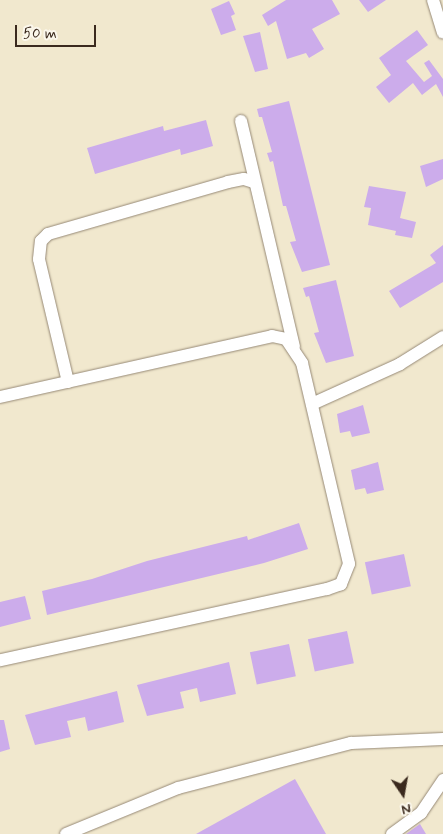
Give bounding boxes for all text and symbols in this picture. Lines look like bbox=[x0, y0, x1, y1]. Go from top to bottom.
scale bar bbox=[18, 15, 99, 47]
text: 50 m bbox=[23, 24, 57, 44]
north arrow bbox=[378, 769, 428, 819]
text: N bbox=[400, 799, 413, 818]

